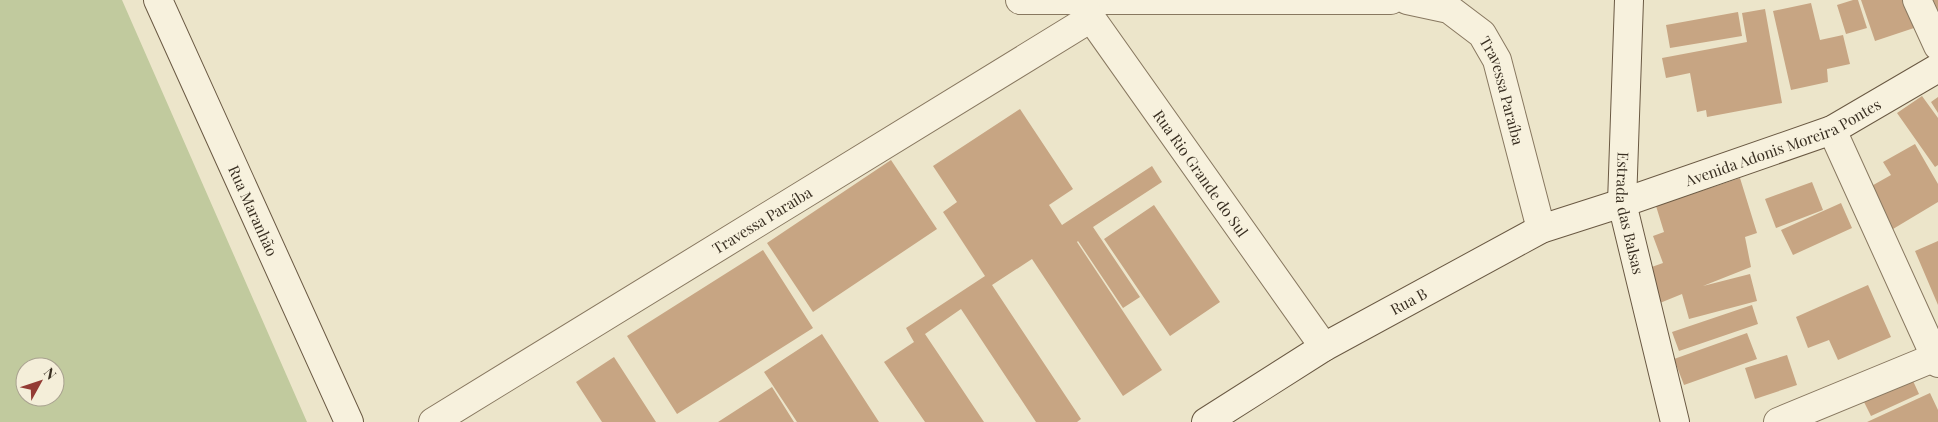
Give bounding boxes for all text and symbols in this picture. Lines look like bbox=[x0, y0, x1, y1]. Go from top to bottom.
street label: Travessa Paraíba bbox=[1475, 32, 1529, 148]
street label: Avenida Adonis Moreira Pontes bbox=[1681, 94, 1884, 191]
street label: Rua Rio Grande do Sul bbox=[1149, 106, 1253, 241]
street label: Estrada das Balsas bbox=[1612, 152, 1649, 276]
street label: Rua Maranhão bbox=[224, 162, 282, 259]
street label: Travessa Paraíba bbox=[708, 182, 816, 258]
street label: Rua B bbox=[1387, 283, 1430, 319]
north arrow bbox=[15, 357, 65, 407]
text: N bbox=[40, 363, 61, 383]

